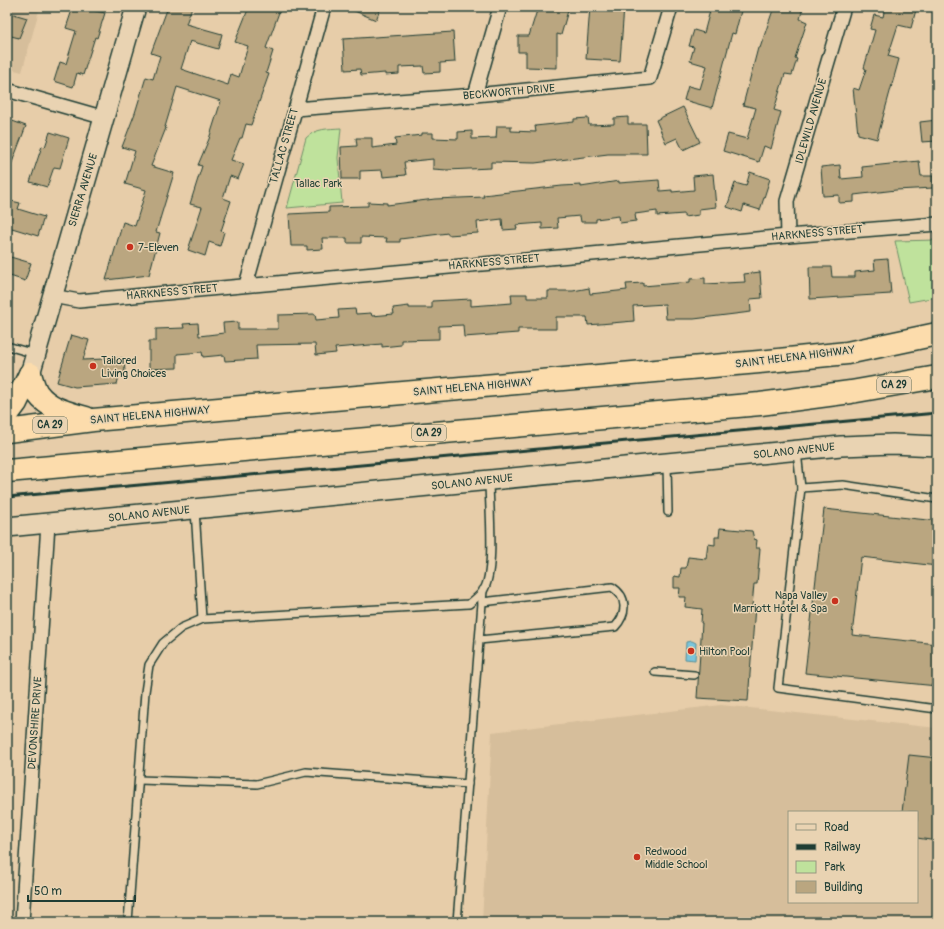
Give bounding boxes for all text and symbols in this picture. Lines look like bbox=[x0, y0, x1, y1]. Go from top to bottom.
street label: IDLEWILD AVENUE bbox=[793, 76, 830, 165]
street label: BECKWORTH DRIVE bbox=[462, 81, 556, 102]
street label: TALLAC STREET bbox=[267, 107, 301, 185]
street label: SIERRA AVENUE bbox=[66, 151, 100, 228]
park label: Tallac Park bbox=[294, 177, 342, 190]
street label: HARKNESS STREET bbox=[771, 223, 863, 243]
place label: 7-Eleven bbox=[138, 241, 179, 254]
marker: 7-Eleven bbox=[125, 242, 135, 252]
street label: HARKNESS STREET bbox=[448, 252, 540, 272]
street label: HARKNESS STREET bbox=[126, 282, 218, 302]
street label: SAINT HELENA HIGHWAY bbox=[734, 343, 856, 371]
place label: Tailored Living Choices bbox=[101, 354, 166, 380]
marker: Tailored Living Choices bbox=[88, 361, 98, 371]
street label: SAINT HELENA HIGHWAY bbox=[412, 375, 534, 399]
road number: CA 29 bbox=[877, 377, 911, 393]
street label: SAINT HELENA HIGHWAY bbox=[89, 403, 211, 427]
road number: CA 29 bbox=[33, 417, 67, 433]
road number: CA 29 bbox=[412, 425, 446, 441]
street label: SOLANO AVENUE bbox=[752, 440, 836, 462]
street label: SOLANO AVENUE bbox=[430, 471, 514, 493]
street label: SOLANO AVENUE bbox=[107, 503, 191, 525]
place label: Napa Valley Marriott Hotel & Spa bbox=[733, 589, 827, 615]
marker: Napa Valley Marriott Hotel & Spa bbox=[830, 596, 840, 606]
place label: Hilton Pool bbox=[699, 645, 750, 658]
marker: Hilton Pool bbox=[686, 646, 696, 656]
street label: DEVONSHIRE DRIVE bbox=[25, 676, 45, 770]
legend bbox=[788, 811, 918, 903]
text: Road bbox=[824, 820, 849, 835]
text: Railway bbox=[824, 840, 860, 855]
place label: Redwood Middle School bbox=[645, 845, 708, 871]
marker: Redwood Middle School bbox=[632, 852, 642, 862]
text: Park bbox=[824, 860, 845, 875]
scale bar bbox=[28, 877, 135, 903]
text: Building bbox=[824, 880, 863, 895]
text: 50 m bbox=[34, 884, 62, 899]

